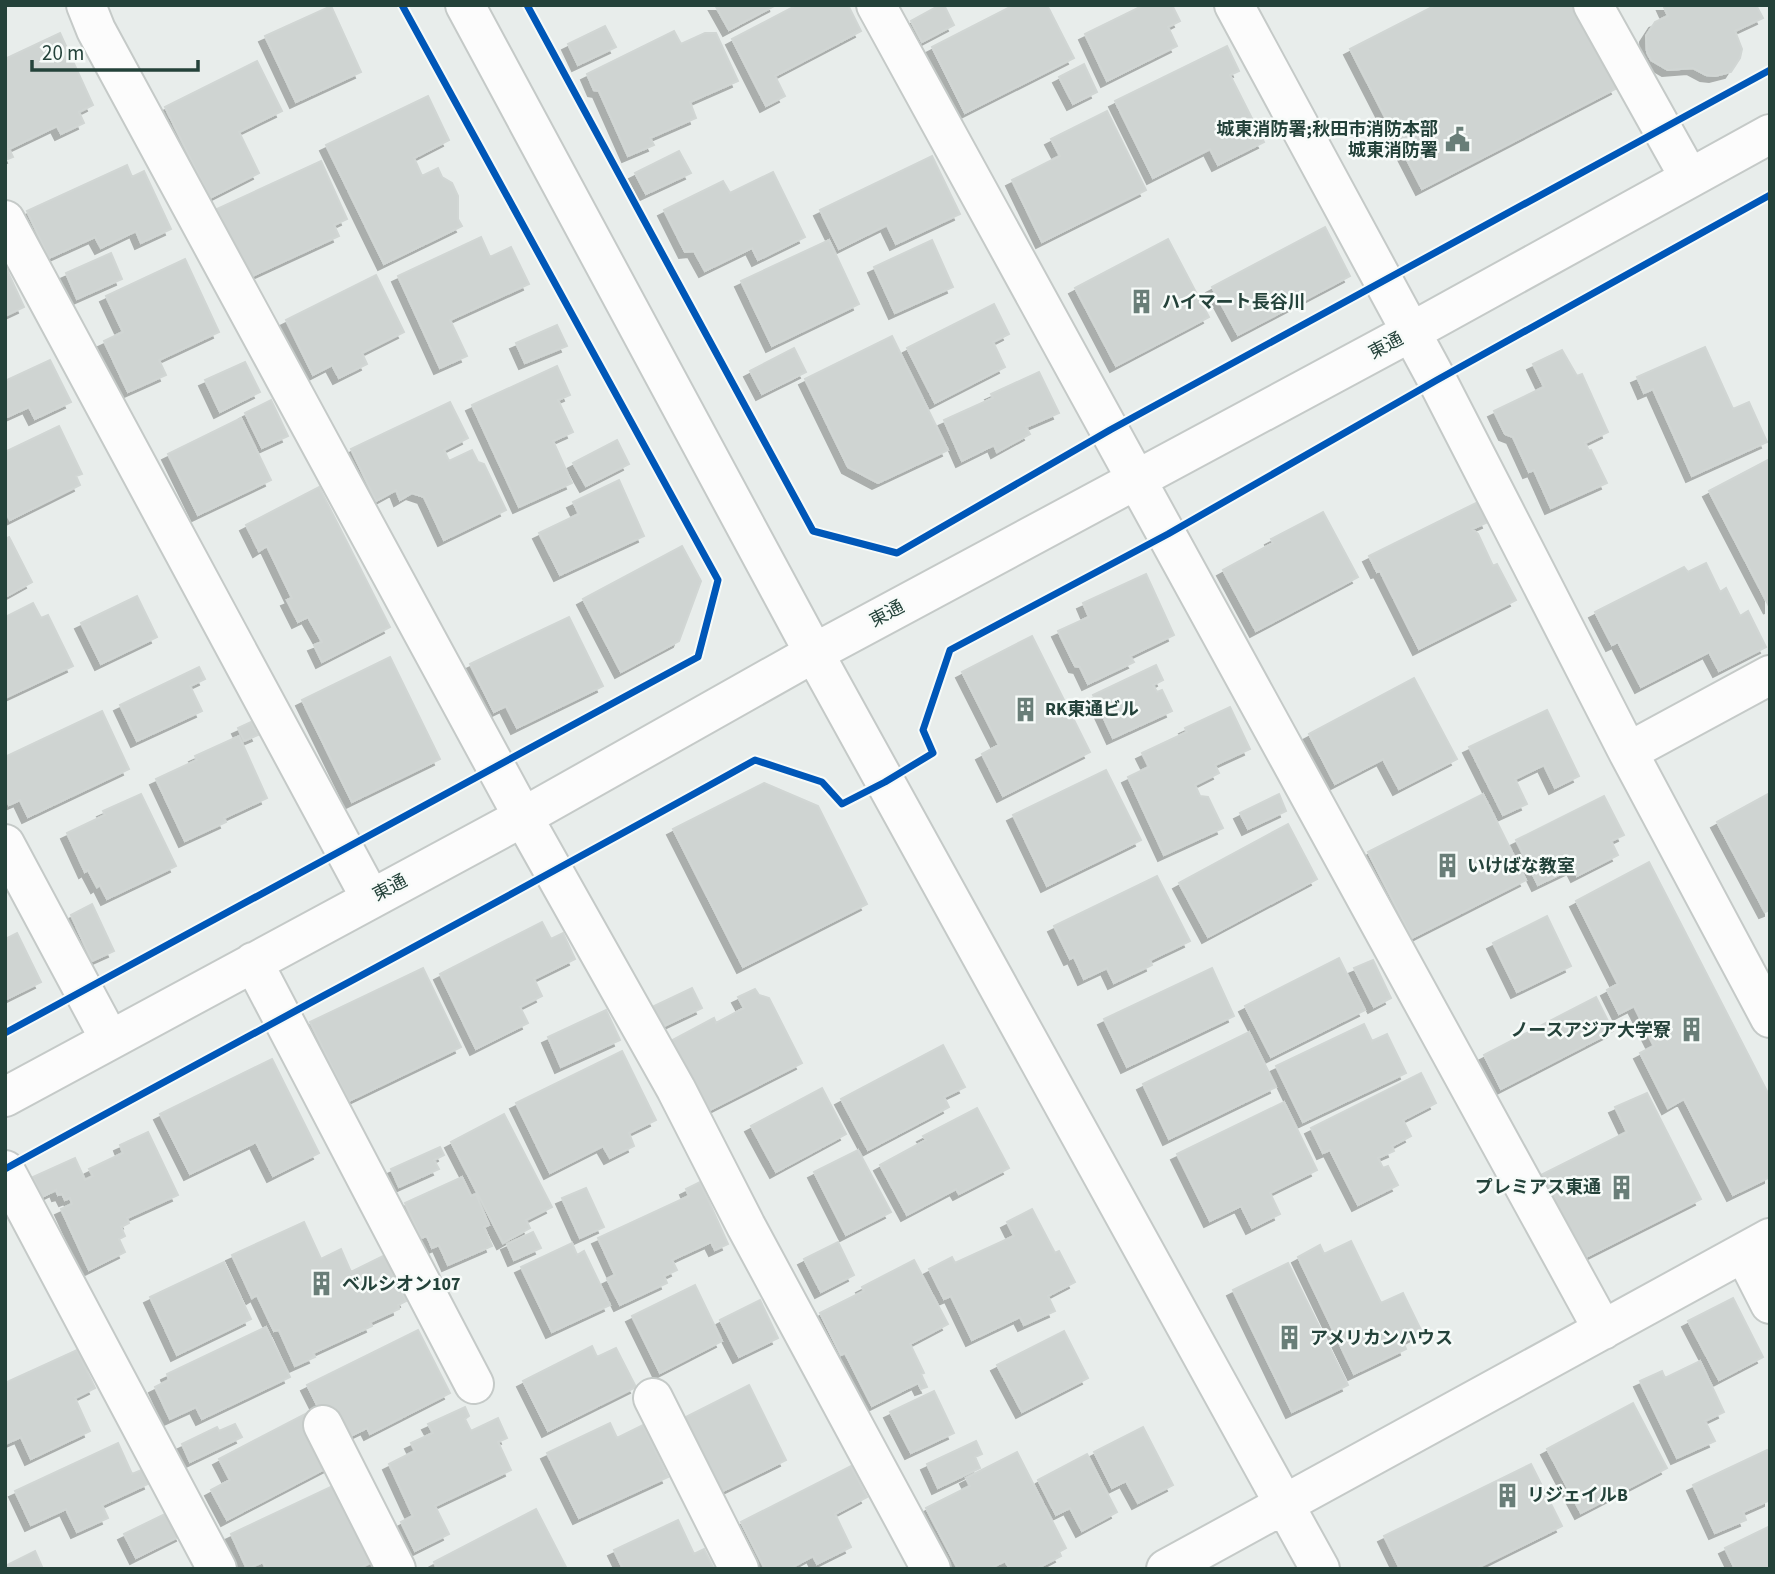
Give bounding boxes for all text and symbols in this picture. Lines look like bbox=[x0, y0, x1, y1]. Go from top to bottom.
scale bar bbox=[32, 28, 198, 72]
text: 20 m bbox=[42, 38, 84, 68]
place label: 城東消防署;秋田市消防本部 城東消防署 bbox=[1217, 117, 1438, 163]
public building icon: 城東消防署;秋田市消防本部 城東消防署 bbox=[1444, 125, 1472, 153]
building icon: ハイマート長谷川 bbox=[1128, 288, 1156, 316]
place label: ハイマート長谷川 bbox=[1162, 290, 1306, 315]
street label: 東通 bbox=[1364, 327, 1408, 365]
street label: 東通 bbox=[865, 595, 909, 633]
building icon: RK東通ビル bbox=[1011, 695, 1039, 723]
place label: RK東通ビル bbox=[1045, 697, 1139, 722]
building icon: いけばな教室 bbox=[1433, 852, 1461, 880]
place label: いけばな教室 bbox=[1467, 854, 1575, 879]
street label: 東通 bbox=[368, 869, 412, 907]
building icon: ノースアジア大学寮 bbox=[1677, 1016, 1705, 1044]
place label: ノースアジア大学寮 bbox=[1511, 1018, 1671, 1043]
building icon: プレミアス東通 bbox=[1607, 1173, 1635, 1201]
place label: プレミアス東通 bbox=[1475, 1175, 1601, 1200]
building icon: ベルシオン107 bbox=[308, 1270, 336, 1298]
place label: ベルシオン107 bbox=[342, 1272, 461, 1297]
building icon: アメリカンハウス bbox=[1276, 1324, 1304, 1352]
place label: アメリカンハウス bbox=[1310, 1326, 1453, 1351]
building icon: リジェイルB bbox=[1493, 1481, 1521, 1509]
place label: リジェイルB bbox=[1527, 1483, 1628, 1508]

